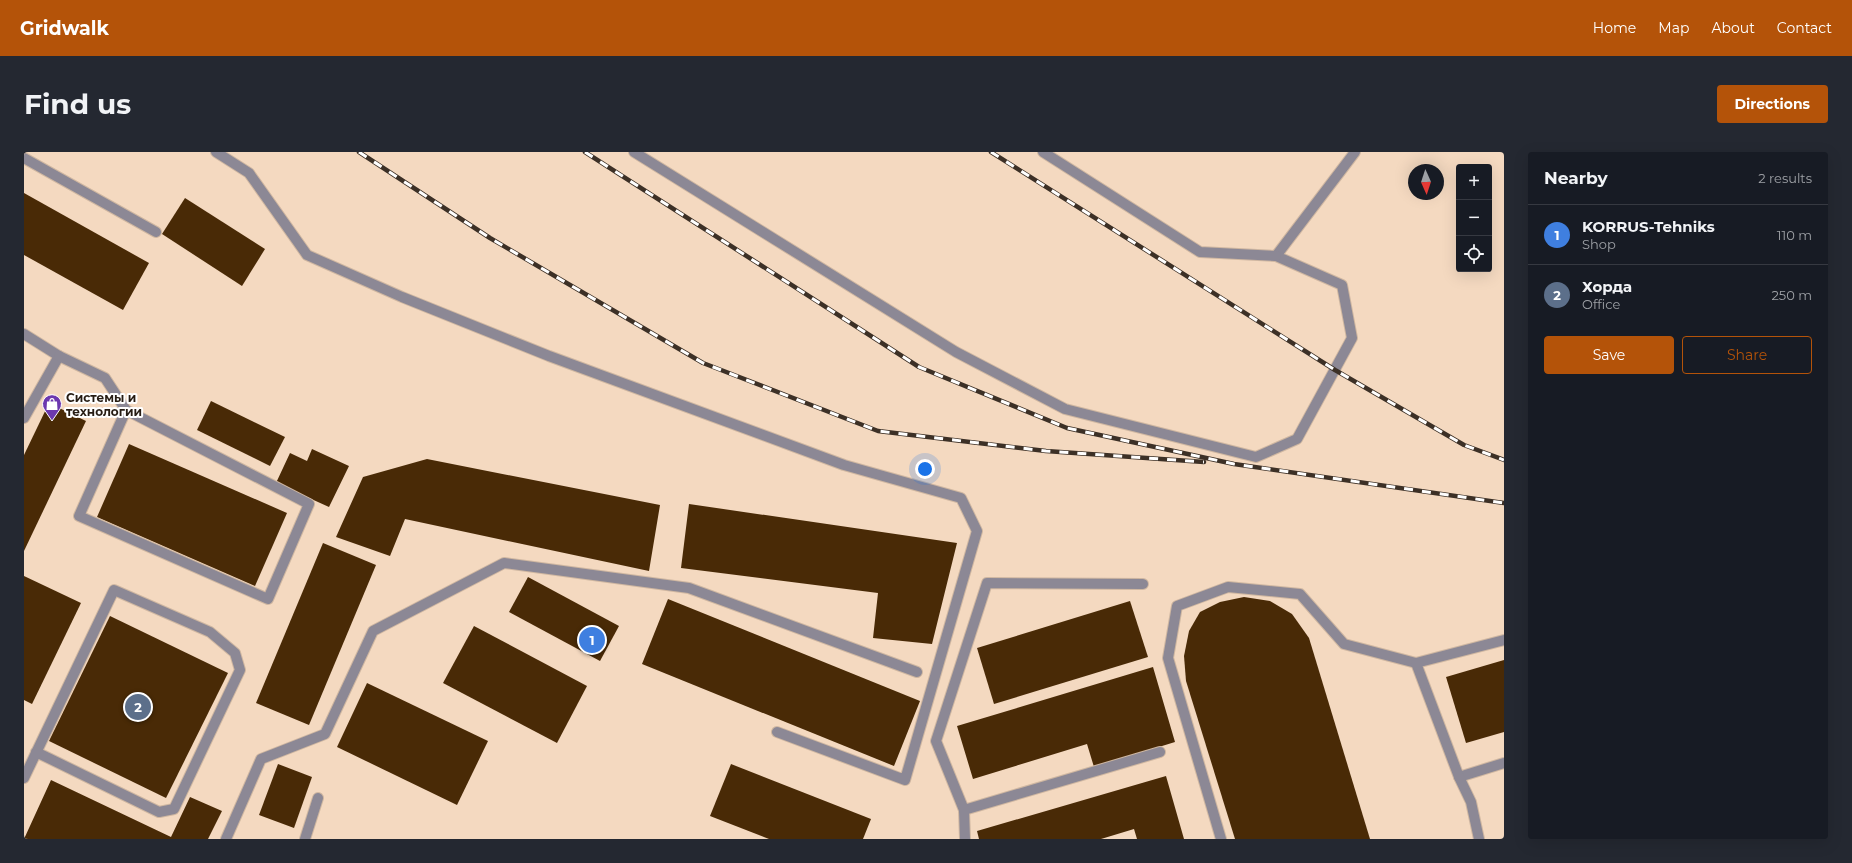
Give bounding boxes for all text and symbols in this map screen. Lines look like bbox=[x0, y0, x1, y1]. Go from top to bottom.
text: Gridwalk bbox=[20, 17, 109, 40]
text: Home bbox=[1593, 19, 1636, 37]
text: Map bbox=[1658, 19, 1689, 37]
text: About bbox=[1711, 19, 1755, 37]
text: Contact bbox=[1777, 19, 1832, 37]
button: Directions bbox=[1717, 85, 1828, 123]
text: Find us bbox=[24, 87, 131, 121]
north arrow bbox=[1408, 164, 1444, 200]
map controls bbox=[1456, 164, 1492, 272]
button: + bbox=[1456, 164, 1492, 200]
text: Nearby bbox=[1544, 168, 1608, 188]
text: 2 results bbox=[1758, 170, 1812, 186]
button: − bbox=[1456, 200, 1492, 236]
text: KORRUS-Tehniks bbox=[1582, 217, 1715, 236]
text: 1 bbox=[1554, 227, 1560, 243]
text: 110 m bbox=[1777, 227, 1812, 243]
button: locate bbox=[1456, 236, 1492, 272]
text: Shop bbox=[1582, 236, 1616, 252]
text: Хорда bbox=[1582, 277, 1632, 296]
text: 2 bbox=[1553, 287, 1561, 303]
text: 250 m bbox=[1771, 287, 1812, 303]
text: Office bbox=[1582, 296, 1620, 312]
button: Save bbox=[1544, 336, 1674, 374]
button: Share bbox=[1682, 336, 1812, 374]
place label: Системы и технологии bbox=[66, 390, 142, 419]
shop icon: Системы и технологии bbox=[41, 393, 63, 421]
your location bbox=[915, 459, 935, 479]
pin: 1 bbox=[579, 625, 605, 655]
pin: 2 bbox=[125, 692, 151, 722]

